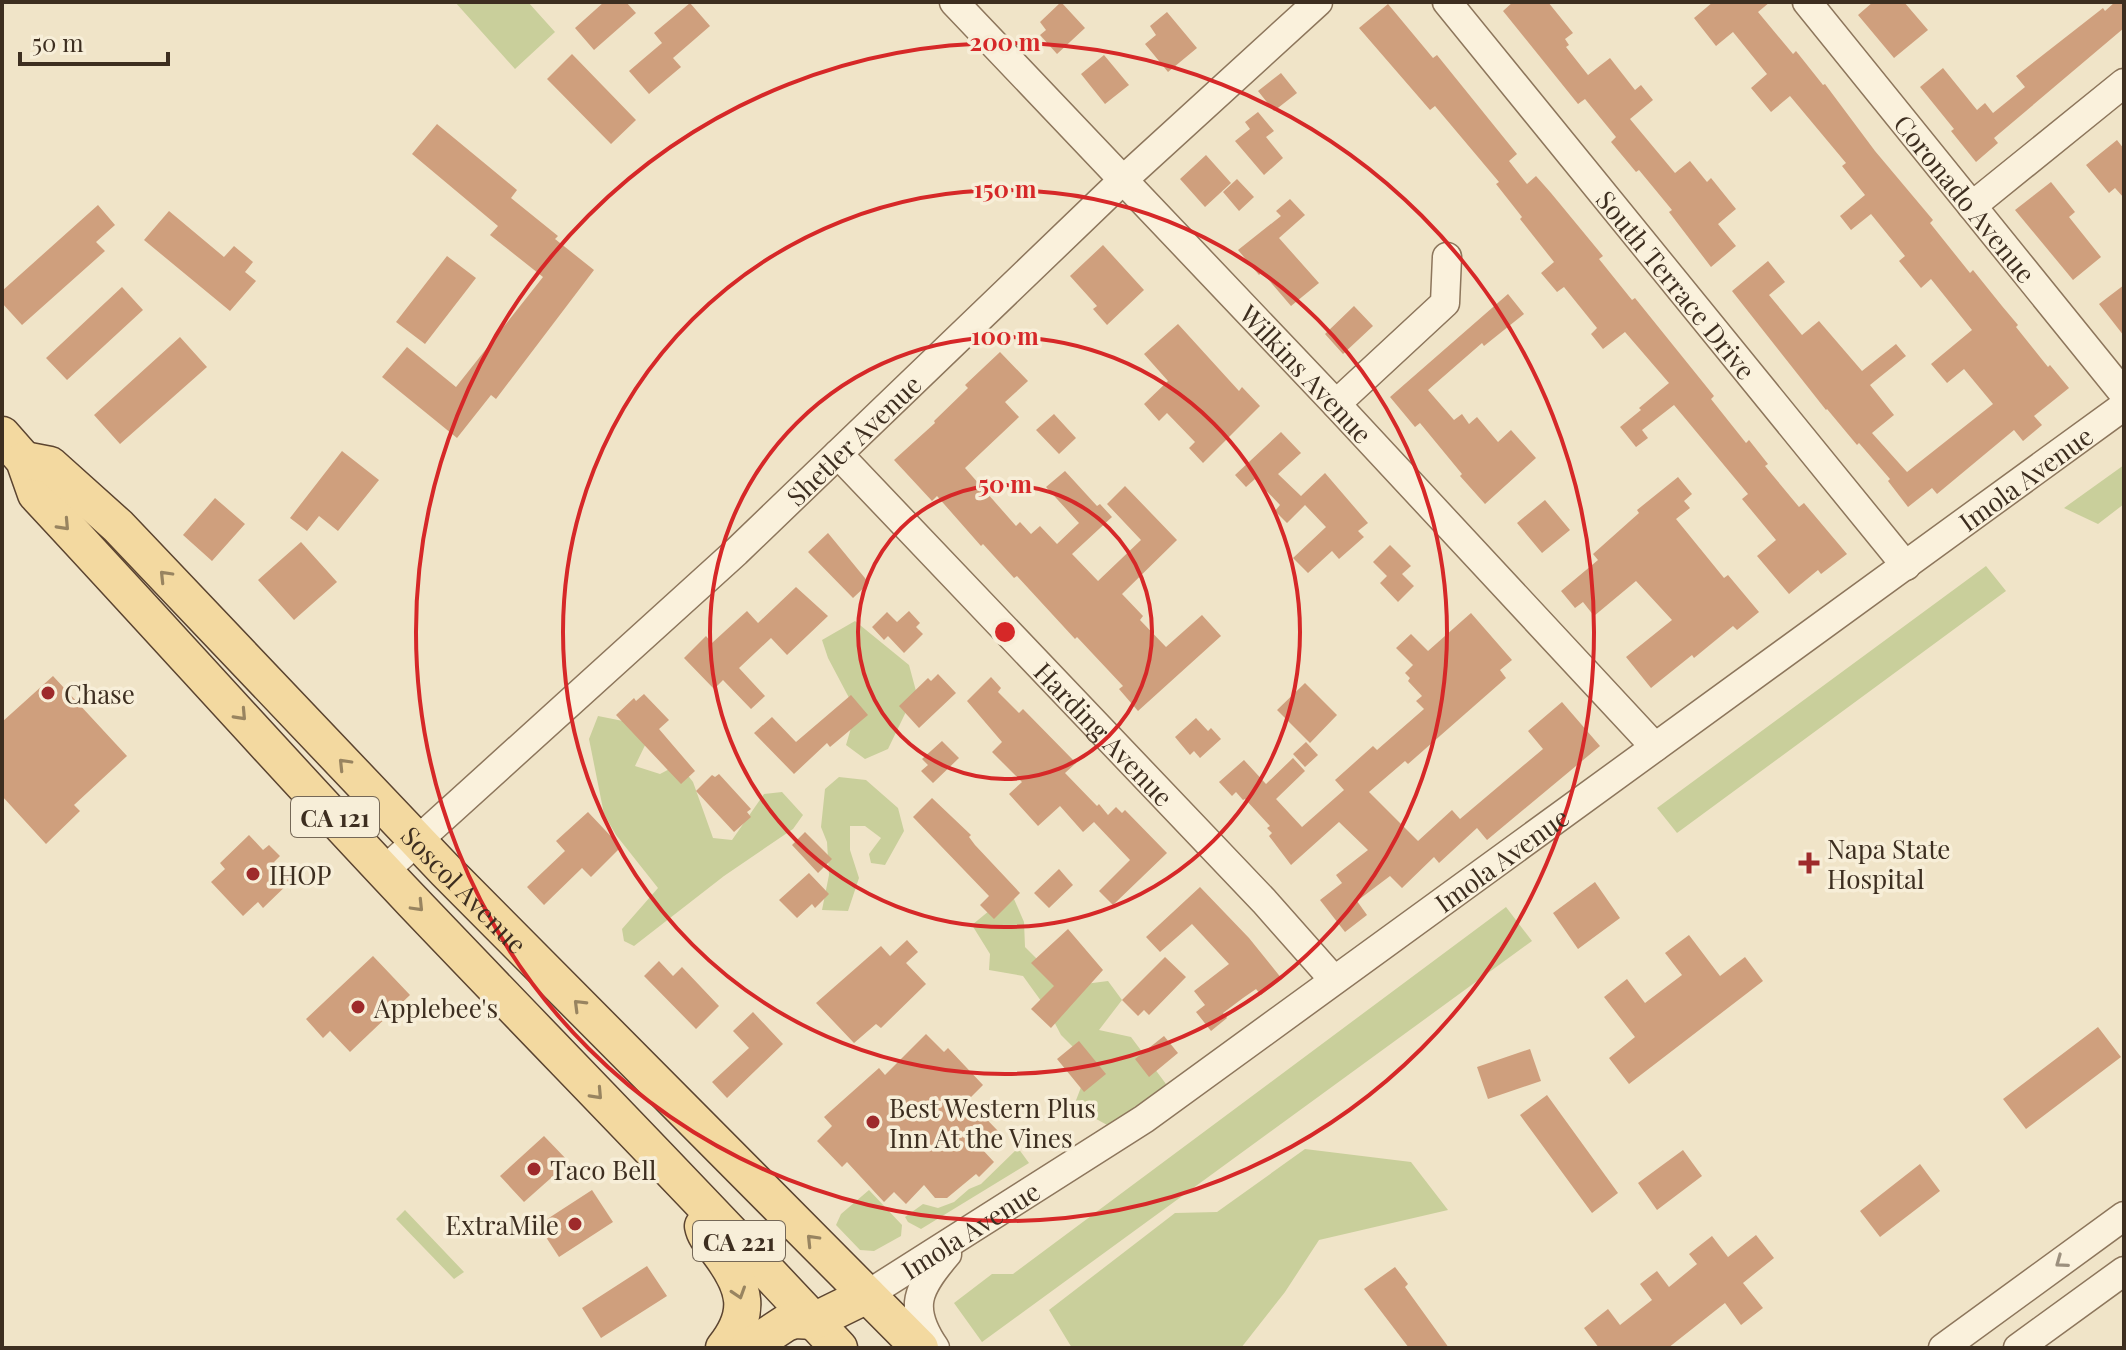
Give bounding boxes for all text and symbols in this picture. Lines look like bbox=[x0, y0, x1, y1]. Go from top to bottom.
scale bar bbox=[20, 16, 168, 66]
text: 200 m bbox=[970, 25, 1041, 57]
text: 50 m bbox=[32, 26, 84, 58]
street label: Coronado Avenue bbox=[1887, 107, 2044, 289]
text: 150 m bbox=[974, 172, 1037, 204]
street label: South Terrace Drive bbox=[1589, 183, 1764, 386]
street label: Wilkins Avenue bbox=[1232, 296, 1381, 450]
text: 100 m bbox=[971, 319, 1039, 351]
street label: Shetler Avenue bbox=[778, 366, 928, 513]
street label: Imola Avenue bbox=[1951, 417, 2099, 538]
text: 50 m bbox=[978, 467, 1032, 499]
one-way arrow bbox=[55, 515, 69, 530]
one-way arrow bbox=[160, 570, 174, 585]
centre of rings bbox=[991, 618, 1019, 646]
street label: Harding Avenue bbox=[1027, 654, 1181, 813]
place label: Chase bbox=[64, 676, 135, 711]
marker: Chase bbox=[39, 684, 57, 702]
one-way arrow bbox=[232, 706, 247, 720]
one-way arrow bbox=[340, 758, 354, 773]
road number: CA 121 bbox=[291, 797, 379, 837]
street label: Imola Avenue bbox=[1427, 799, 1575, 920]
street label: Soscol Avenue bbox=[394, 818, 535, 961]
place label: Napa State Hospital bbox=[1827, 831, 1951, 896]
marker: Napa State Hospital bbox=[1798, 852, 1820, 874]
place label: IHOP bbox=[269, 857, 332, 892]
marker: IHOP bbox=[244, 865, 262, 883]
one-way arrow bbox=[408, 897, 423, 911]
place label: Applebee's bbox=[373, 990, 498, 1025]
marker: Applebee's bbox=[349, 998, 367, 1016]
one-way arrow bbox=[574, 1000, 588, 1014]
one-way arrow bbox=[588, 1085, 603, 1099]
place label: Best Western Plus Inn At the Vines bbox=[889, 1090, 1096, 1155]
marker: Best Western Plus Inn At the Vines bbox=[864, 1113, 882, 1131]
place label: Taco Bell bbox=[550, 1152, 656, 1187]
marker: Taco Bell bbox=[525, 1160, 543, 1178]
street label: Imola Avenue bbox=[894, 1173, 1046, 1287]
place label: ExtraMile bbox=[445, 1207, 559, 1242]
marker: ExtraMile bbox=[566, 1215, 584, 1233]
road number: CA 221 bbox=[693, 1221, 785, 1261]
one-way arrow bbox=[807, 1235, 822, 1249]
one-way arrow bbox=[2055, 1252, 2070, 1267]
one-way arrow bbox=[729, 1285, 745, 1299]

